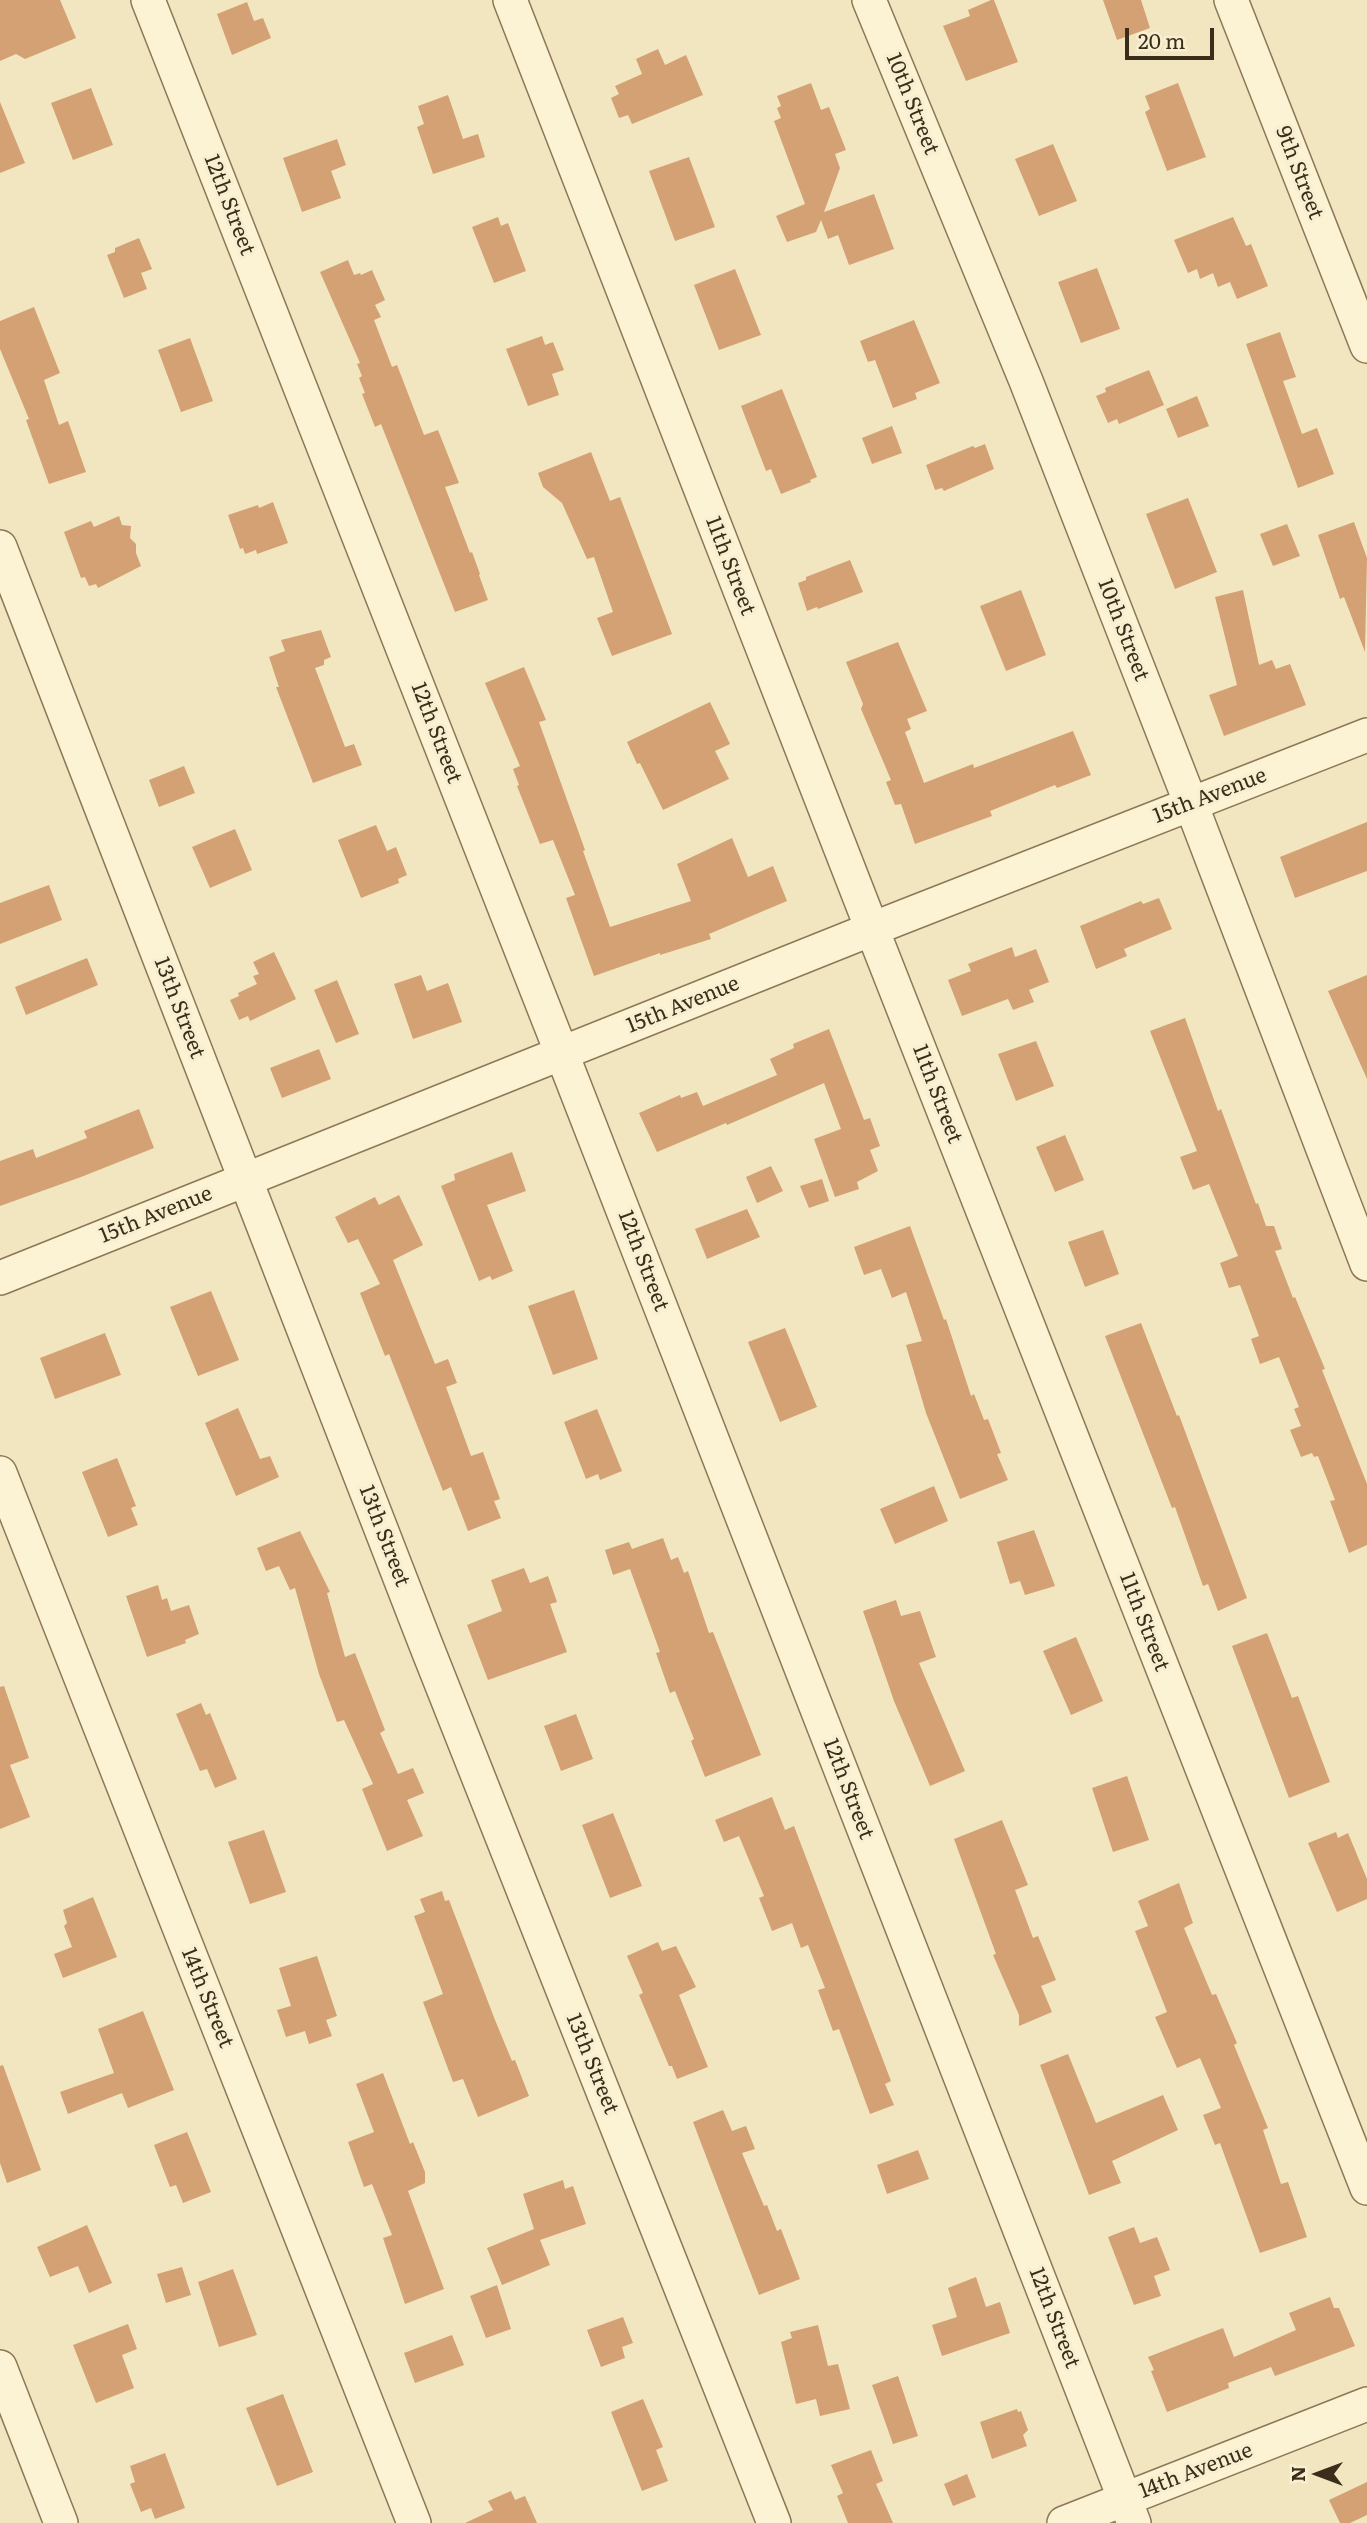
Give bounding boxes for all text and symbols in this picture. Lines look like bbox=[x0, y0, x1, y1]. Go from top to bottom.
scale bar bbox=[1129, 14, 1218, 58]
text: 20 m bbox=[1138, 24, 1185, 55]
street label: 10th Street bbox=[880, 50, 944, 158]
street label: 9th Street bbox=[1270, 123, 1328, 223]
street label: 12th Street bbox=[198, 151, 260, 259]
street label: 11th Street bbox=[700, 513, 760, 619]
street label: 10th Street bbox=[1092, 575, 1154, 685]
street label: 12th Street bbox=[405, 679, 467, 787]
street label: 15th Avenue bbox=[1150, 763, 1270, 829]
street label: 13th Street bbox=[148, 954, 210, 1062]
street label: 15th Avenue bbox=[623, 971, 743, 1039]
street label: 11th Street bbox=[907, 1041, 967, 1147]
street label: 15th Avenue bbox=[96, 1181, 216, 1249]
street label: 12th Street bbox=[612, 1207, 674, 1315]
street label: 13th Street bbox=[353, 1482, 415, 1590]
street label: 11th Street bbox=[1114, 1569, 1174, 1675]
street label: 12th Street bbox=[817, 1735, 879, 1843]
street label: 14th Street bbox=[175, 1944, 239, 2052]
street label: 13th Street bbox=[560, 2010, 624, 2118]
street label: 12th Street bbox=[1023, 2264, 1085, 2372]
street label: 14th Avenue bbox=[1136, 2438, 1256, 2504]
north arrow bbox=[1283, 2439, 1353, 2509]
text: N bbox=[1283, 2466, 1311, 2482]

